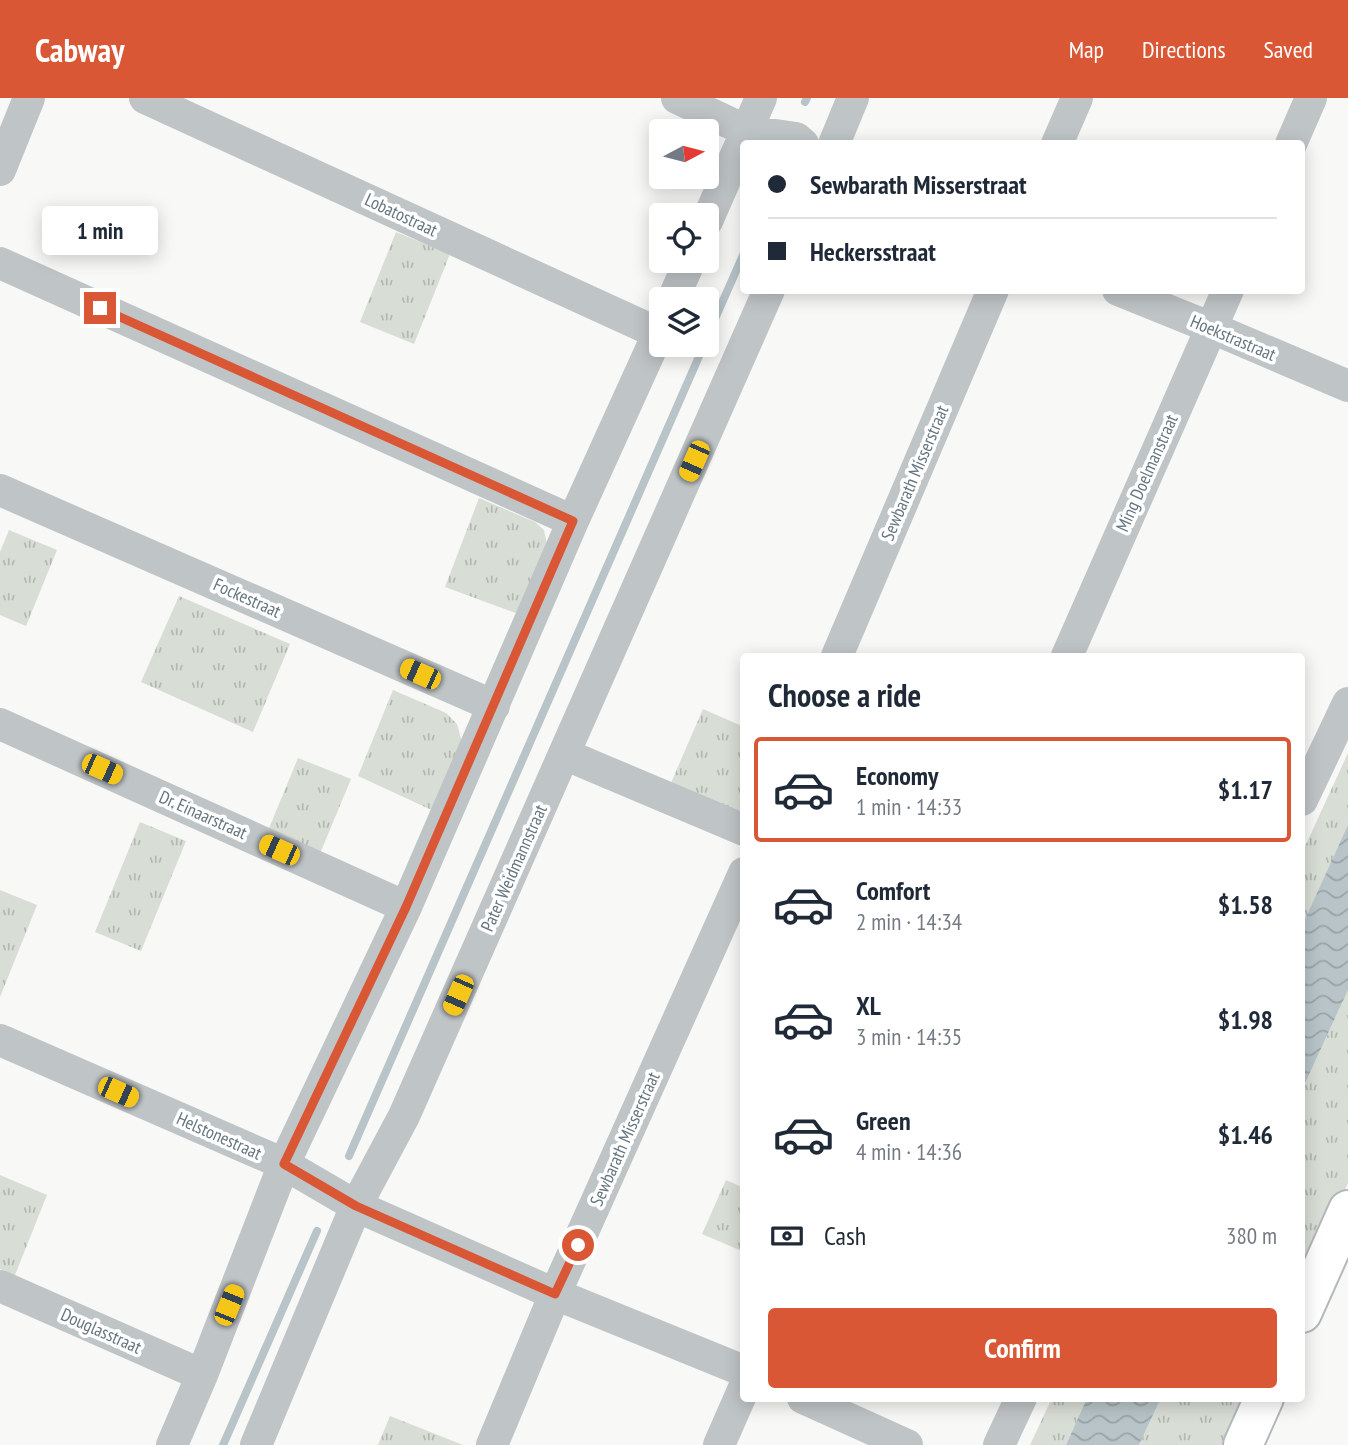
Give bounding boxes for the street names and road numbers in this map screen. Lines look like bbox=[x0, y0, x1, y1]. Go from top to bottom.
street label: Lobatostraat bbox=[361, 188, 441, 241]
street label: Hoekstrastraat bbox=[1187, 309, 1279, 366]
street label: Sewbarath Misserstraat bbox=[876, 402, 953, 544]
street label: Ming Doelmanstraat bbox=[1110, 411, 1183, 535]
street label: Fockestraat bbox=[210, 573, 284, 623]
street label: Dr. Einaarstraat bbox=[156, 785, 251, 844]
street label: Pater Weidmannstraat bbox=[475, 801, 552, 935]
street label: Sewbarath Misserstraat bbox=[585, 1068, 664, 1210]
street label: Helstonestraat bbox=[173, 1107, 265, 1164]
street label: Douglasstraat bbox=[57, 1303, 145, 1358]

